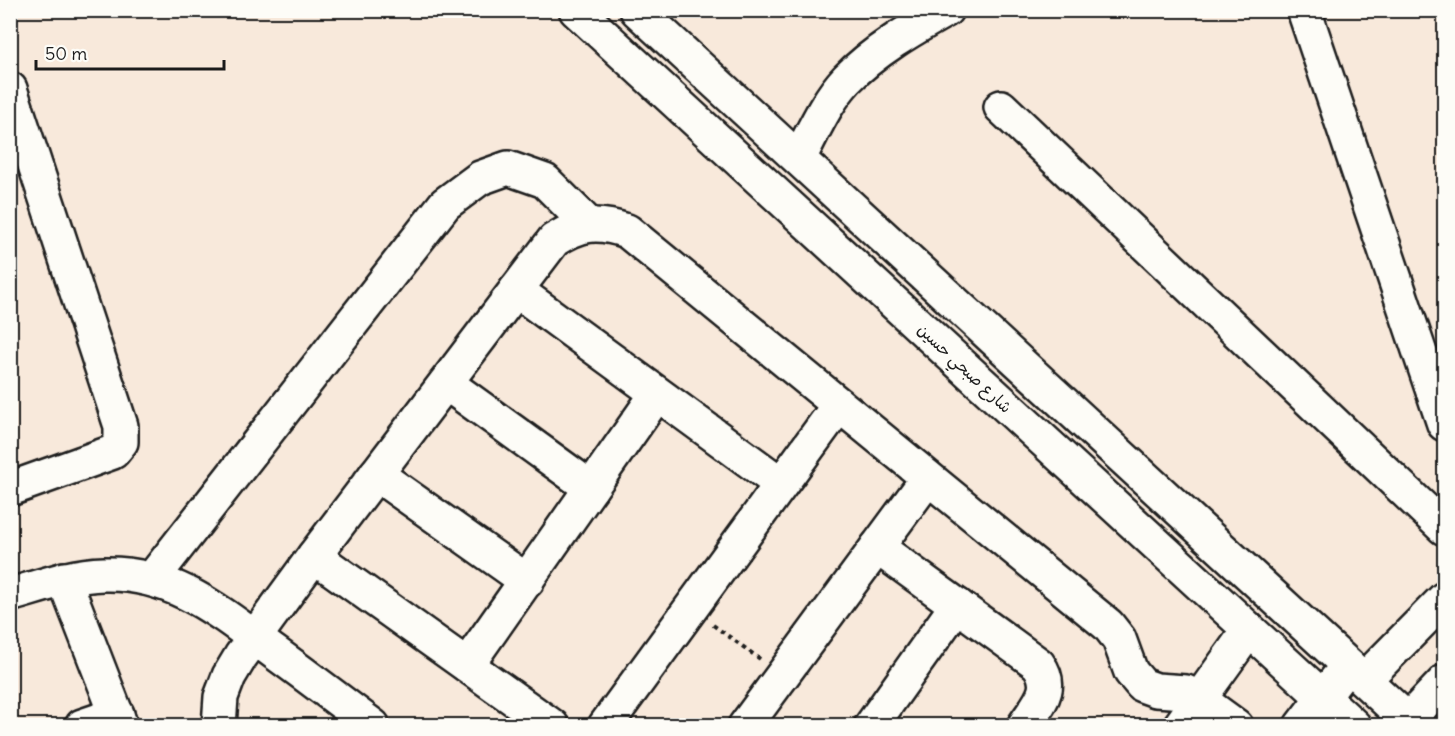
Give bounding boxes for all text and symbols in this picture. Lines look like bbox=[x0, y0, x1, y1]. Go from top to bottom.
scale bar bbox=[36, 33, 224, 71]
text: 50 m bbox=[45, 42, 87, 65]
street label: شارع صبحي حسين bbox=[910, 319, 1016, 420]

